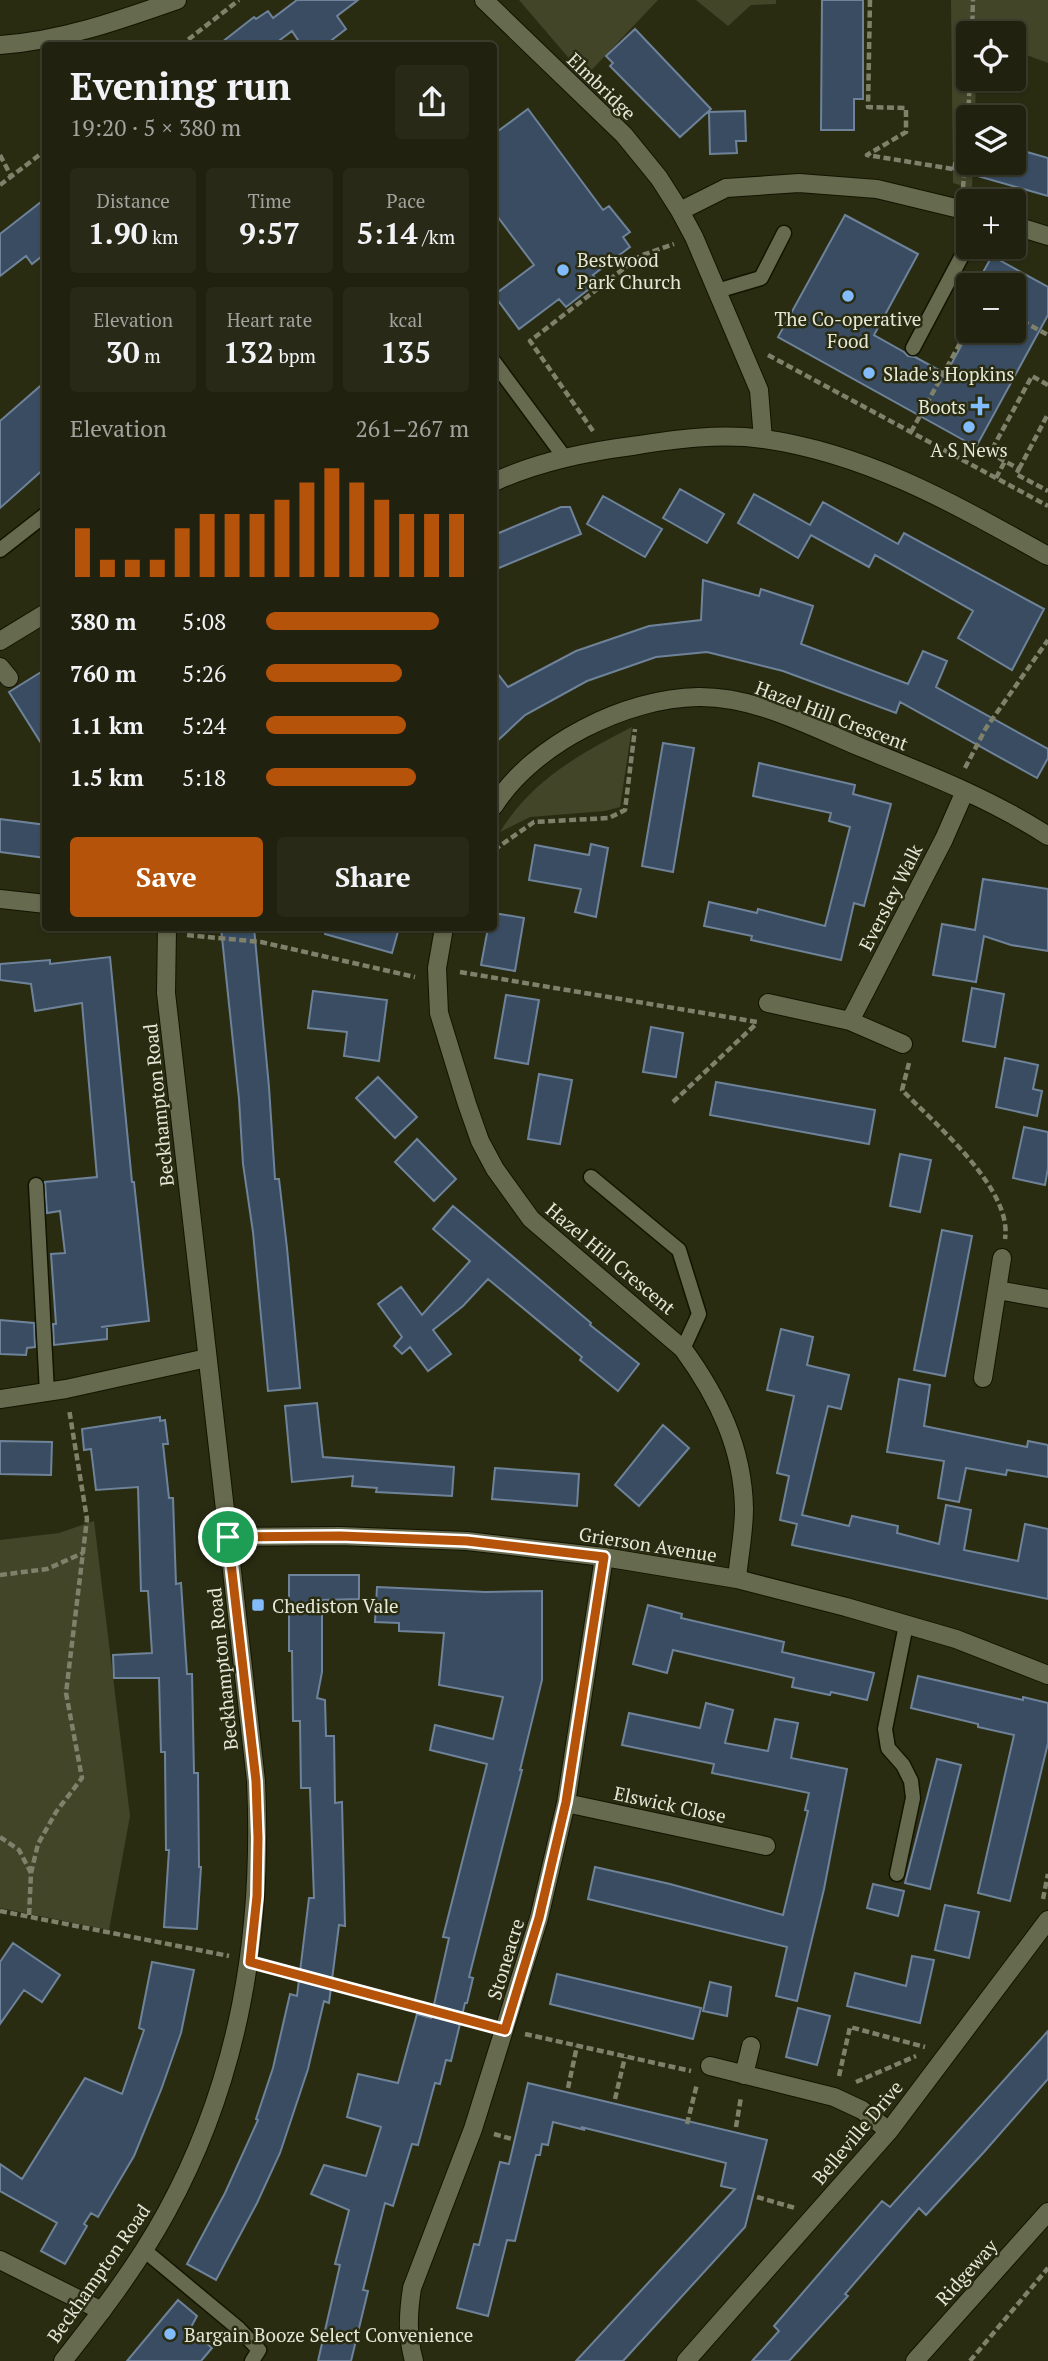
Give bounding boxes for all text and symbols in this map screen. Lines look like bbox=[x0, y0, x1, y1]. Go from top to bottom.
map controls bbox=[956, 21, 1026, 343]
button: locate bbox=[956, 21, 1026, 91]
street label: Elmbridge bbox=[562, 47, 642, 125]
text: Evening run bbox=[70, 61, 291, 111]
button: share bbox=[395, 65, 469, 139]
button: layers bbox=[956, 105, 1026, 175]
text: 19:20 · 5 × 380 m bbox=[70, 112, 241, 143]
text: Distance bbox=[96, 188, 170, 213]
text: Time bbox=[248, 188, 291, 213]
text: Pace bbox=[386, 188, 425, 213]
button: + bbox=[956, 189, 1026, 259]
text: 1.90 bbox=[88, 213, 148, 253]
text: 9:57 bbox=[239, 213, 300, 253]
text: 5:14 bbox=[357, 213, 418, 253]
text: km bbox=[148, 224, 178, 249]
text: /km bbox=[418, 224, 455, 249]
place label: Bestwood Park Church bbox=[577, 247, 681, 294]
marker: Bestwood Park Church bbox=[555, 262, 571, 278]
button: − bbox=[956, 273, 1026, 343]
marker: The Co-operative Food bbox=[840, 288, 856, 304]
place label: The Co-operative Food bbox=[775, 306, 921, 353]
text: Elevation bbox=[93, 307, 173, 332]
text: Heart rate bbox=[227, 307, 312, 332]
text: kcal bbox=[389, 307, 423, 332]
text: 30 bbox=[106, 332, 140, 372]
text: 132 bbox=[223, 332, 274, 372]
text: 135 bbox=[380, 332, 431, 372]
text: m bbox=[140, 343, 161, 368]
text: bpm bbox=[274, 343, 316, 368]
place label: Slade's Hopkins bbox=[883, 361, 1014, 386]
marker: Slade's Hopkins bbox=[861, 365, 877, 381]
place label: Boots bbox=[918, 394, 966, 419]
marker: Boots bbox=[972, 398, 988, 414]
text: Elevation bbox=[70, 413, 167, 444]
text: 261–267 m bbox=[356, 413, 469, 444]
marker: A S News bbox=[961, 419, 977, 435]
place label: A S News bbox=[930, 437, 1008, 462]
text: 380 m bbox=[70, 606, 136, 637]
text: 5:08 bbox=[182, 606, 226, 637]
text: 760 m bbox=[70, 658, 136, 689]
text: 5:26 bbox=[182, 658, 226, 689]
street label: Hazel Hill Crescent bbox=[752, 674, 912, 756]
text: 1.1 km bbox=[70, 710, 144, 741]
text: 5:24 bbox=[182, 710, 226, 741]
text: 1.5 km bbox=[70, 762, 144, 793]
text: 5:18 bbox=[182, 762, 226, 793]
button: Save bbox=[70, 837, 263, 917]
button: Share bbox=[277, 837, 469, 917]
street label: Eversley Walk bbox=[852, 839, 928, 954]
street label: Beckhampton Road bbox=[137, 1022, 179, 1188]
street label: Hazel Hill Crescent bbox=[541, 1196, 681, 1320]
pin bbox=[198, 1507, 258, 1567]
icon: arrive bbox=[209, 1518, 247, 1556]
street label: Grierson Avenue bbox=[577, 1521, 719, 1567]
street label: Beckhampton Road bbox=[201, 1586, 243, 1752]
place label: Chediston Vale bbox=[272, 1593, 399, 1618]
marker: Chediston Vale bbox=[250, 1597, 266, 1613]
street label: Elswick Close bbox=[612, 1780, 728, 1828]
street label: Stoneacre bbox=[481, 1915, 529, 2003]
street label: Belleville Drive bbox=[806, 2075, 908, 2189]
street label: Beckhampton Road bbox=[41, 2199, 155, 2347]
street label: Ridgeway bbox=[930, 2233, 1003, 2310]
place label: Bargain Booze Select Convenience bbox=[184, 2322, 473, 2347]
marker: Bargain Booze Select Convenience bbox=[162, 2326, 178, 2342]

